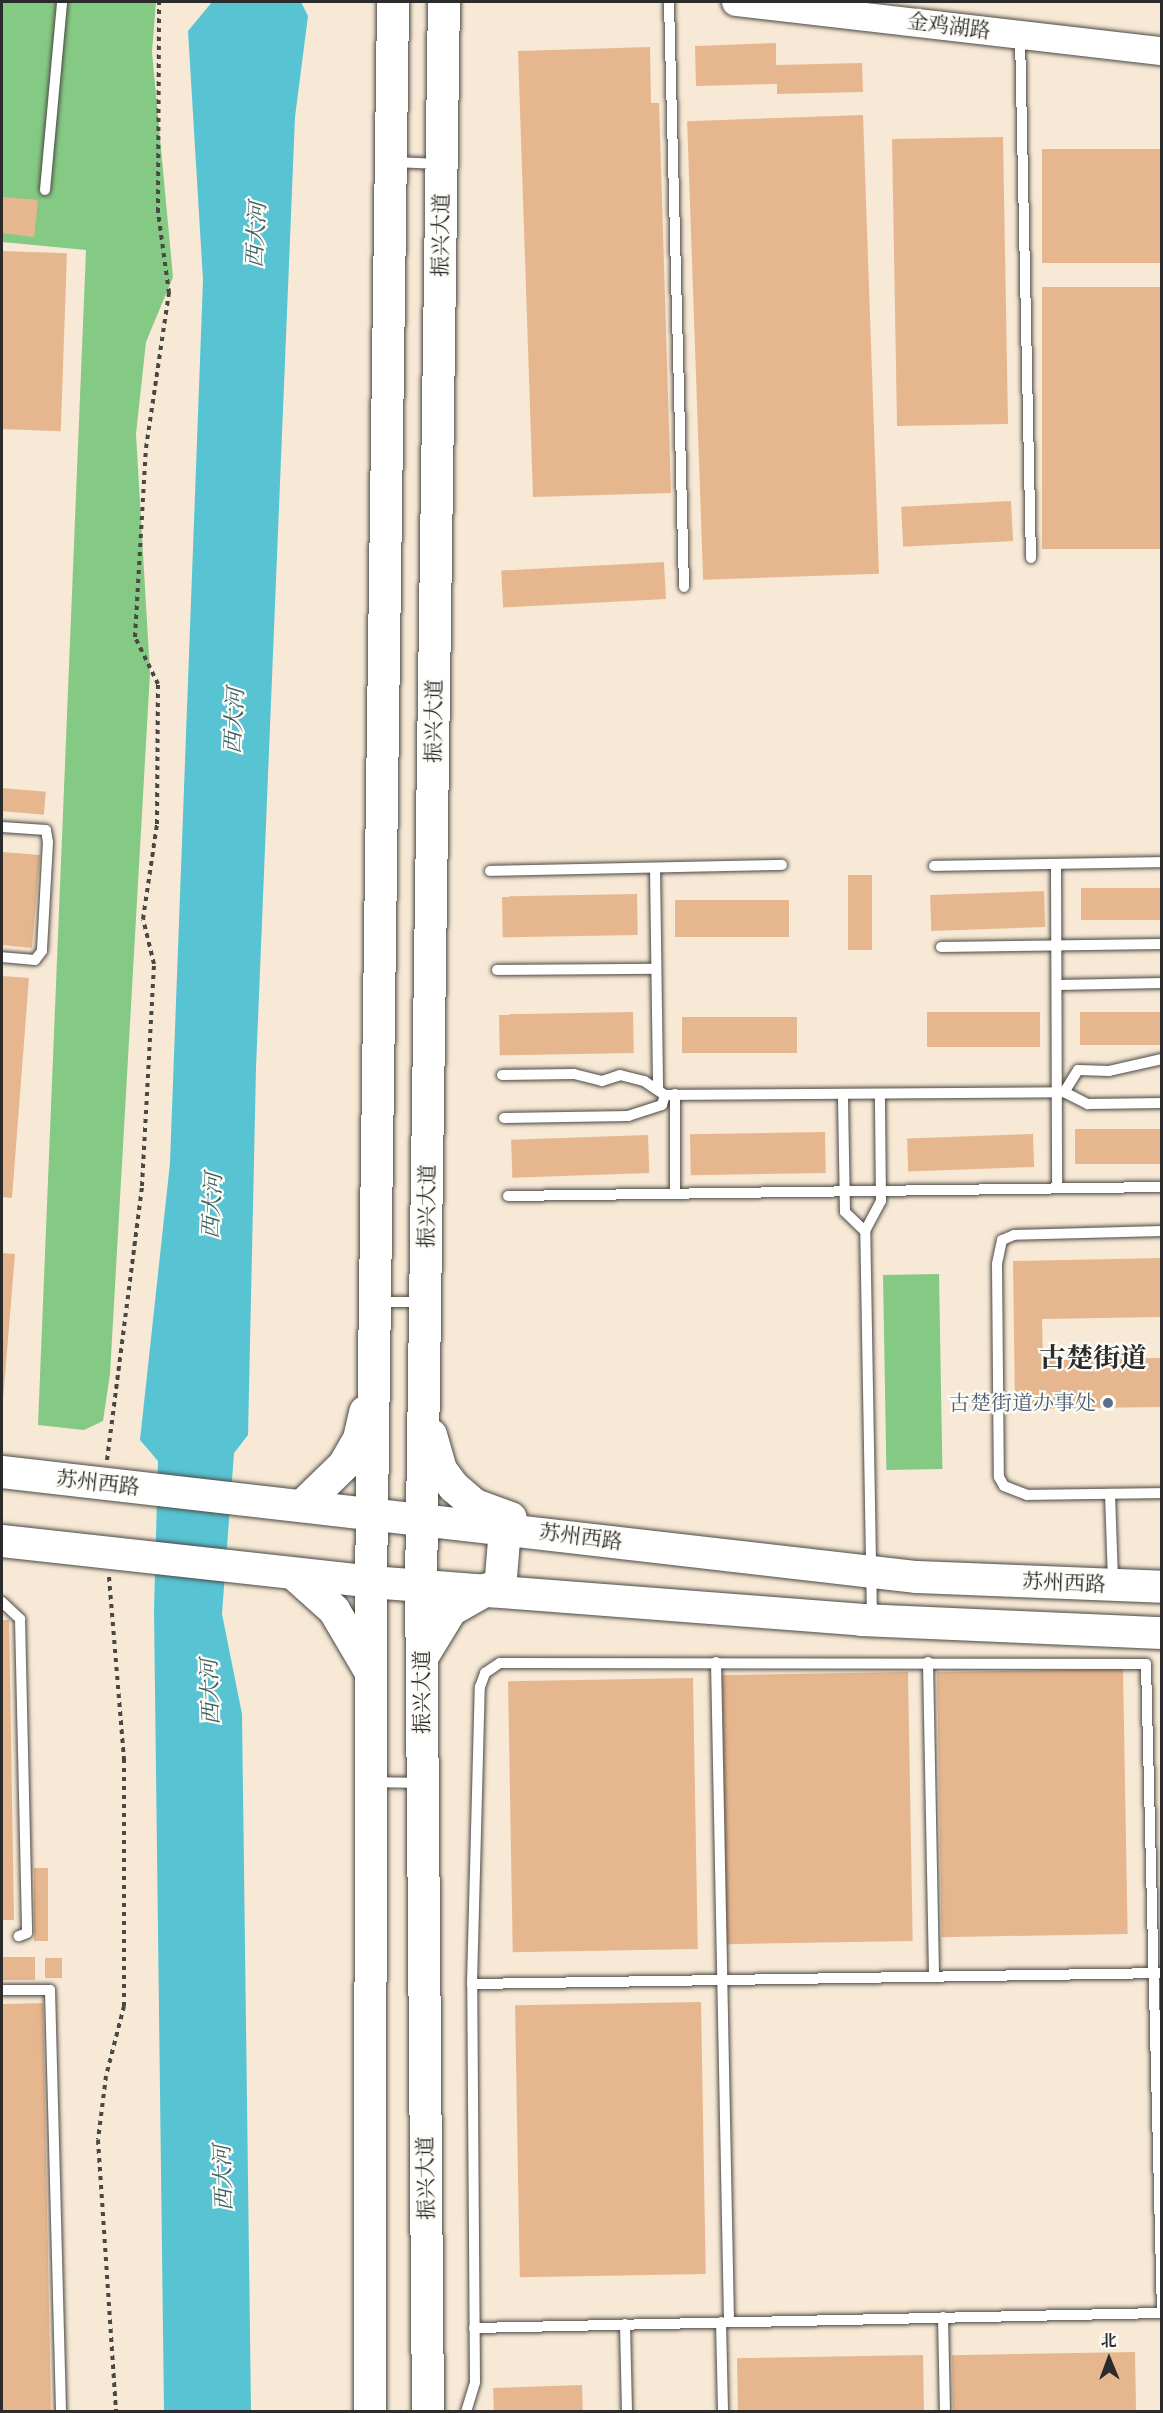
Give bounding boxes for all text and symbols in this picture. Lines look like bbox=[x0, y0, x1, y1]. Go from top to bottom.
street label: 金鸡湖路 bbox=[906, 8, 992, 44]
street label: 振兴大道 bbox=[428, 193, 454, 277]
water label: 西大河 bbox=[242, 201, 272, 269]
street label: 振兴大道 bbox=[421, 679, 447, 763]
water label: 西大河 bbox=[220, 687, 250, 755]
street label: 振兴大道 bbox=[414, 1164, 440, 1248]
water label: 西大河 bbox=[198, 1172, 228, 1240]
district label: 古楚街道 bbox=[1039, 1343, 1147, 1375]
place label: 古楚街道办事处 bbox=[949, 1390, 1096, 1416]
marker: 古楚街道办事处 bbox=[1101, 1396, 1115, 1410]
street label: 苏州西路 bbox=[55, 1466, 141, 1500]
street label: 苏州西路 bbox=[538, 1519, 624, 1555]
street label: 苏州西路 bbox=[1022, 1569, 1106, 1597]
street label: 振兴大道 bbox=[409, 1650, 435, 1734]
water label: 西大河 bbox=[197, 1659, 225, 1725]
street label: 振兴大道 bbox=[413, 2136, 439, 2220]
water label: 西大河 bbox=[210, 2145, 238, 2211]
north arrow bbox=[1079, 2329, 1139, 2389]
text: 北 bbox=[1100, 2331, 1117, 2350]

